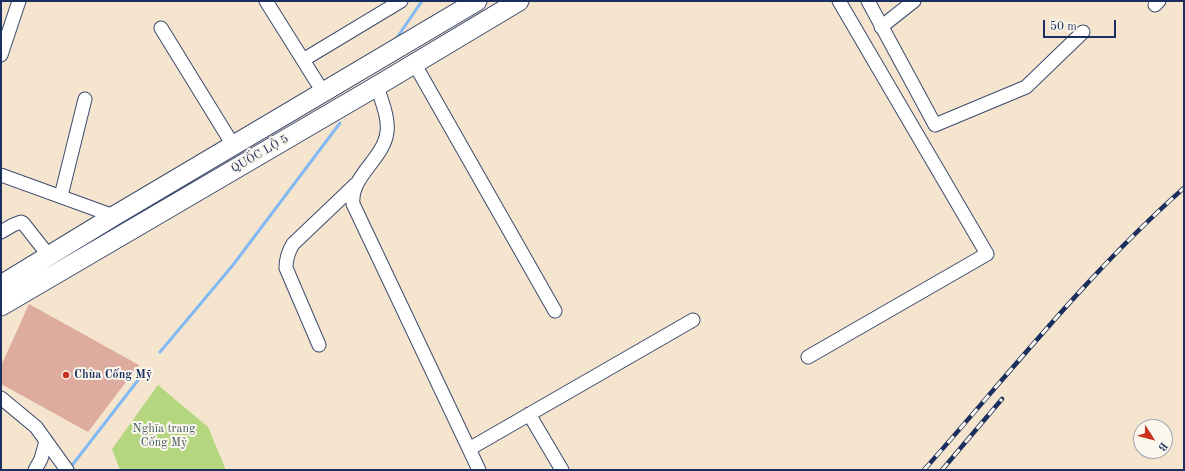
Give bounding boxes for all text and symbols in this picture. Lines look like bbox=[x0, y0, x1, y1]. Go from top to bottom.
scale bar bbox=[1045, 12, 1118, 38]
text: 50 m bbox=[1050, 21, 1077, 33]
street label: QUỐC LỘ 5 bbox=[229, 132, 291, 176]
place label: Chùa Cống Mỹ bbox=[74, 368, 152, 382]
marker: Chùa Cống Mỹ bbox=[61, 370, 71, 380]
north arrow bbox=[1133, 419, 1173, 459]
park label: Nghĩa trang Cống Mỹ bbox=[133, 422, 195, 450]
text: B bbox=[1156, 439, 1169, 452]

